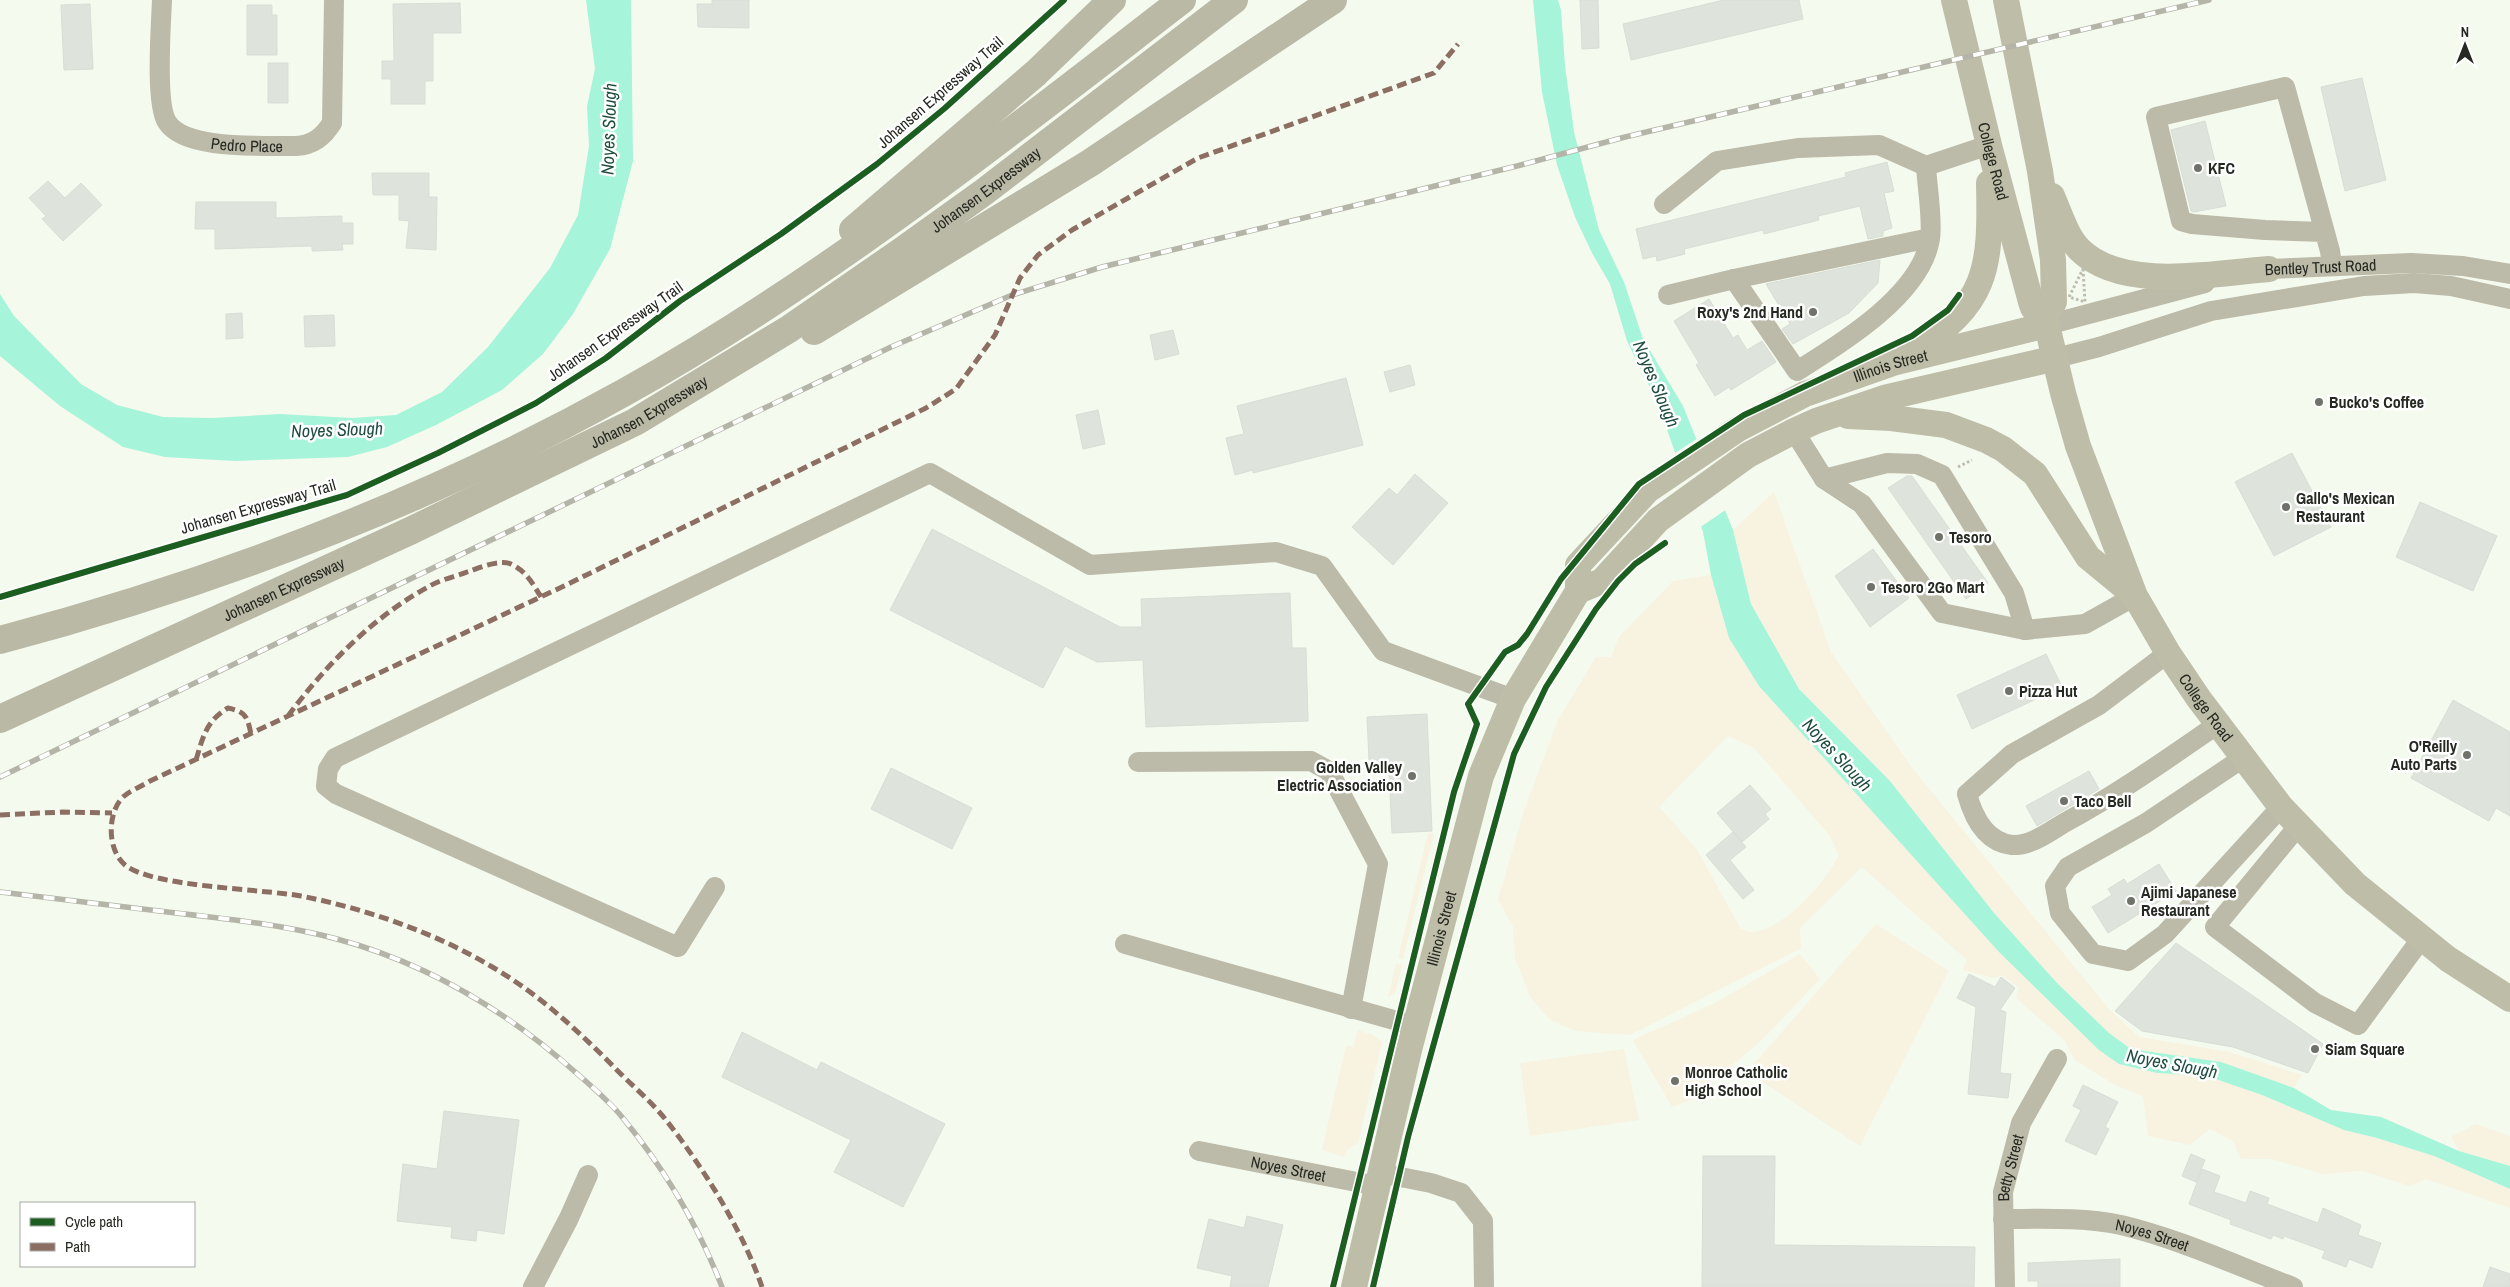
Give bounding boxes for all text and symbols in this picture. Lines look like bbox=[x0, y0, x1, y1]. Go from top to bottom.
north arrow bbox=[2440, 20, 2490, 70]
text: N bbox=[2461, 23, 2469, 41]
street label: Johansen Expressway Trail bbox=[872, 31, 1008, 153]
water label: Noyes Slough bbox=[594, 83, 623, 175]
street label: College Road bbox=[1973, 120, 2014, 203]
street label: Pedro Place bbox=[210, 132, 283, 157]
street label: Johansen Expressway bbox=[926, 141, 1045, 238]
place label: KFC bbox=[2208, 157, 2235, 179]
marker: KFC bbox=[2192, 162, 2204, 174]
street label: Bentley Trust Road bbox=[2264, 253, 2377, 280]
street label: Johansen Expressway Trail bbox=[543, 276, 687, 386]
place label: Roxy's 2nd Hand bbox=[1697, 301, 1803, 323]
marker: Roxy's 2nd Hand bbox=[1807, 306, 1819, 318]
water label: Noyes Slough bbox=[1627, 337, 1686, 431]
street label: Illinois Street bbox=[1850, 344, 1930, 387]
street label: Johansen Expressway bbox=[586, 370, 712, 453]
place label: Bucko's Coffee bbox=[2329, 391, 2424, 413]
marker: Bucko's Coffee bbox=[2313, 396, 2325, 408]
water label: Noyes Slough bbox=[291, 415, 383, 444]
street label: Johansen Expressway Trail bbox=[178, 473, 338, 539]
place label: Gallo's Mexican Restaurant bbox=[2296, 487, 2395, 527]
marker: Gallo's Mexican Restaurant bbox=[2280, 501, 2292, 513]
place label: Tesoro bbox=[1949, 526, 1992, 548]
marker: Tesoro bbox=[1933, 531, 1945, 543]
street label: Johansen Expressway bbox=[219, 551, 348, 626]
place label: Tesoro 2Go Mart bbox=[1881, 576, 1985, 598]
marker: Tesoro 2Go Mart bbox=[1865, 581, 1877, 593]
street label: College Road bbox=[2174, 669, 2238, 746]
place label: Pizza Hut bbox=[2019, 680, 2078, 702]
marker: Pizza Hut bbox=[2003, 685, 2015, 697]
water label: Noyes Slough bbox=[1797, 713, 1878, 797]
place label: O'Reilly Auto Parts bbox=[2391, 735, 2458, 775]
marker: O'Reilly Auto Parts bbox=[2461, 749, 2473, 761]
place label: Golden Valley Electric Association bbox=[1277, 756, 1403, 796]
marker: Golden Valley Electric Association bbox=[1406, 770, 1418, 782]
place label: Taco Bell bbox=[2074, 790, 2131, 812]
marker: Taco Bell bbox=[2058, 795, 2070, 807]
place label: Ajimi Japanese Restaurant bbox=[2141, 881, 2237, 921]
street label: Illinois Street bbox=[1421, 888, 1461, 968]
marker: Ajimi Japanese Restaurant bbox=[2125, 895, 2137, 907]
place label: Siam Square bbox=[2325, 1038, 2405, 1060]
water label: Noyes Slough bbox=[2125, 1042, 2220, 1085]
marker: Siam Square bbox=[2309, 1043, 2321, 1055]
place label: Monroe Catholic High School bbox=[1685, 1061, 1788, 1101]
marker: Monroe Catholic High School bbox=[1669, 1075, 1681, 1087]
street label: Betty Street bbox=[1992, 1132, 2029, 1202]
street label: Noyes Street bbox=[1249, 1150, 1328, 1187]
legend bbox=[20, 1202, 195, 1267]
text: Cycle path bbox=[65, 1211, 123, 1232]
street label: Noyes Street bbox=[2114, 1213, 2192, 1256]
text: Path bbox=[65, 1236, 90, 1257]

